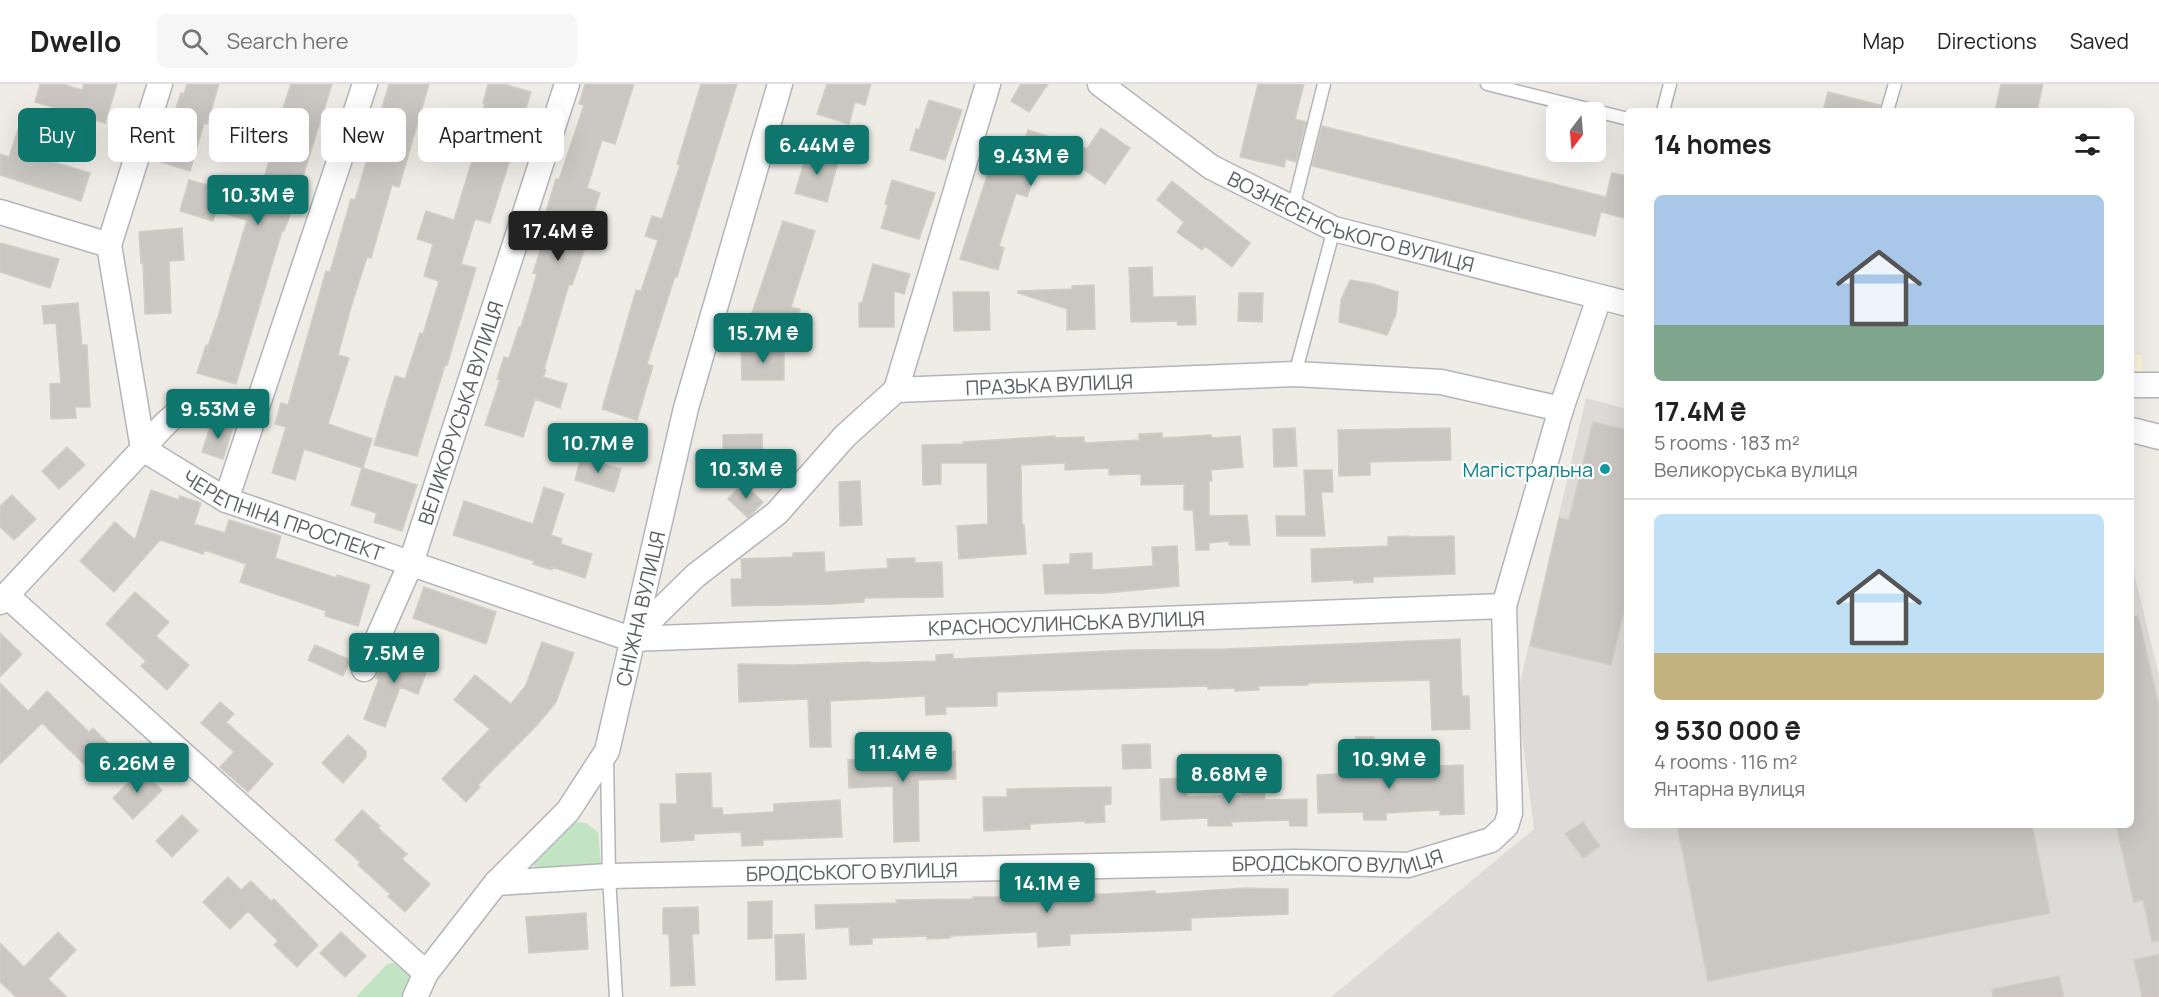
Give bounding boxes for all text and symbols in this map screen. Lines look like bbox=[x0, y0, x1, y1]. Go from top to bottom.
search box bbox=[157, 14, 577, 68]
text: Dwello bbox=[30, 22, 121, 60]
icon: search bbox=[178, 25, 211, 58]
text: Search here bbox=[226, 26, 349, 56]
text: Map bbox=[1863, 27, 1904, 55]
text: Directions bbox=[1937, 27, 2037, 55]
text: Saved bbox=[2070, 27, 2129, 55]
north arrow bbox=[1546, 102, 1606, 162]
map controls bbox=[1546, 102, 1606, 162]
chip: Buy bbox=[18, 108, 96, 162]
chip: Rent bbox=[108, 108, 197, 162]
chip: Filters bbox=[209, 108, 309, 162]
chip: New bbox=[321, 108, 406, 162]
chip: Apartment bbox=[418, 108, 564, 162]
pin: 6.44M ₴ bbox=[762, 125, 872, 176]
text: 14 homes bbox=[1654, 126, 1772, 162]
icon: filters bbox=[2071, 128, 2104, 161]
text: 6.44M ₴ bbox=[779, 131, 855, 158]
pin: 9.43M ₴ bbox=[976, 136, 1086, 187]
text: 9.43M ₴ bbox=[993, 142, 1069, 169]
street label: ВОЗНЕСЕНСЬКОГО ВУЛИЦЯ bbox=[1223, 164, 1477, 278]
pin: 10.3M ₴ bbox=[203, 175, 313, 226]
text: 10.3M ₴ bbox=[221, 181, 295, 208]
pin: 17.4M ₴ bbox=[503, 211, 613, 262]
text: 17.4M ₴ bbox=[523, 217, 593, 244]
icon: home bbox=[1825, 234, 1933, 342]
street label: ВЕЛИКОРУСЬКА ВУЛИЦЯ bbox=[411, 298, 509, 528]
pin: 15.7M ₴ bbox=[708, 313, 818, 364]
text: 15.7M ₴ bbox=[728, 319, 798, 346]
street label: ПРАЗЬКА ВУЛИЦЯ bbox=[965, 367, 1134, 401]
pin: 9.53M ₴ bbox=[163, 389, 273, 440]
text: 17.4M ₴ bbox=[1654, 393, 1746, 429]
text: 9.53M ₴ bbox=[180, 395, 256, 422]
pin: 10.7M ₴ bbox=[543, 423, 653, 474]
text: 10.7M ₴ bbox=[562, 429, 634, 456]
text: 5 rooms · 183 m² bbox=[1654, 429, 1800, 456]
pin: 10.3M ₴ bbox=[691, 449, 801, 500]
text: 10.3M ₴ bbox=[709, 455, 783, 482]
place label: Магістральна bbox=[1462, 456, 1593, 483]
text: Великоруська вулиця bbox=[1654, 456, 1858, 483]
marker: Магістральна bbox=[1598, 462, 1612, 476]
street label: ЧЕРЕПНІНА ПРОСПЕКТ bbox=[178, 463, 387, 567]
street label: СНІЖНА ВУЛИЦЯ bbox=[609, 528, 671, 689]
icon: home bbox=[1825, 553, 1933, 661]
street label: КРАСНОСУЛИНСЬКА ВУЛИЦЯ bbox=[927, 604, 1205, 641]
pin: 7.5M ₴ bbox=[345, 633, 443, 684]
text: 7.5M ₴ bbox=[363, 639, 425, 666]
text: 9 530 000 ₴ bbox=[1654, 712, 1801, 748]
pin: 11.4M ₴ bbox=[848, 732, 958, 783]
text: 11.4M ₴ bbox=[869, 738, 937, 765]
pin: 10.9M ₴ bbox=[1334, 739, 1444, 790]
pin: 6.26M ₴ bbox=[82, 743, 192, 794]
text: 10.9M ₴ bbox=[1352, 745, 1426, 772]
text: 4 rooms · 116 m² bbox=[1654, 748, 1797, 775]
text: 6.26M ₴ bbox=[99, 749, 175, 776]
pin: 8.68M ₴ bbox=[1174, 754, 1284, 805]
text: 8.68M ₴ bbox=[1191, 760, 1267, 787]
text: Янтарна вулиця bbox=[1654, 775, 1805, 802]
street label: БРОДСЬКОГО ВУЛИЦЯ bbox=[1231, 842, 1446, 879]
street label: БРОДСЬКОГО ВУЛИЦЯ bbox=[746, 855, 958, 887]
pin: 14.1M ₴ bbox=[992, 863, 1102, 914]
text: 14.1M ₴ bbox=[1014, 869, 1080, 896]

